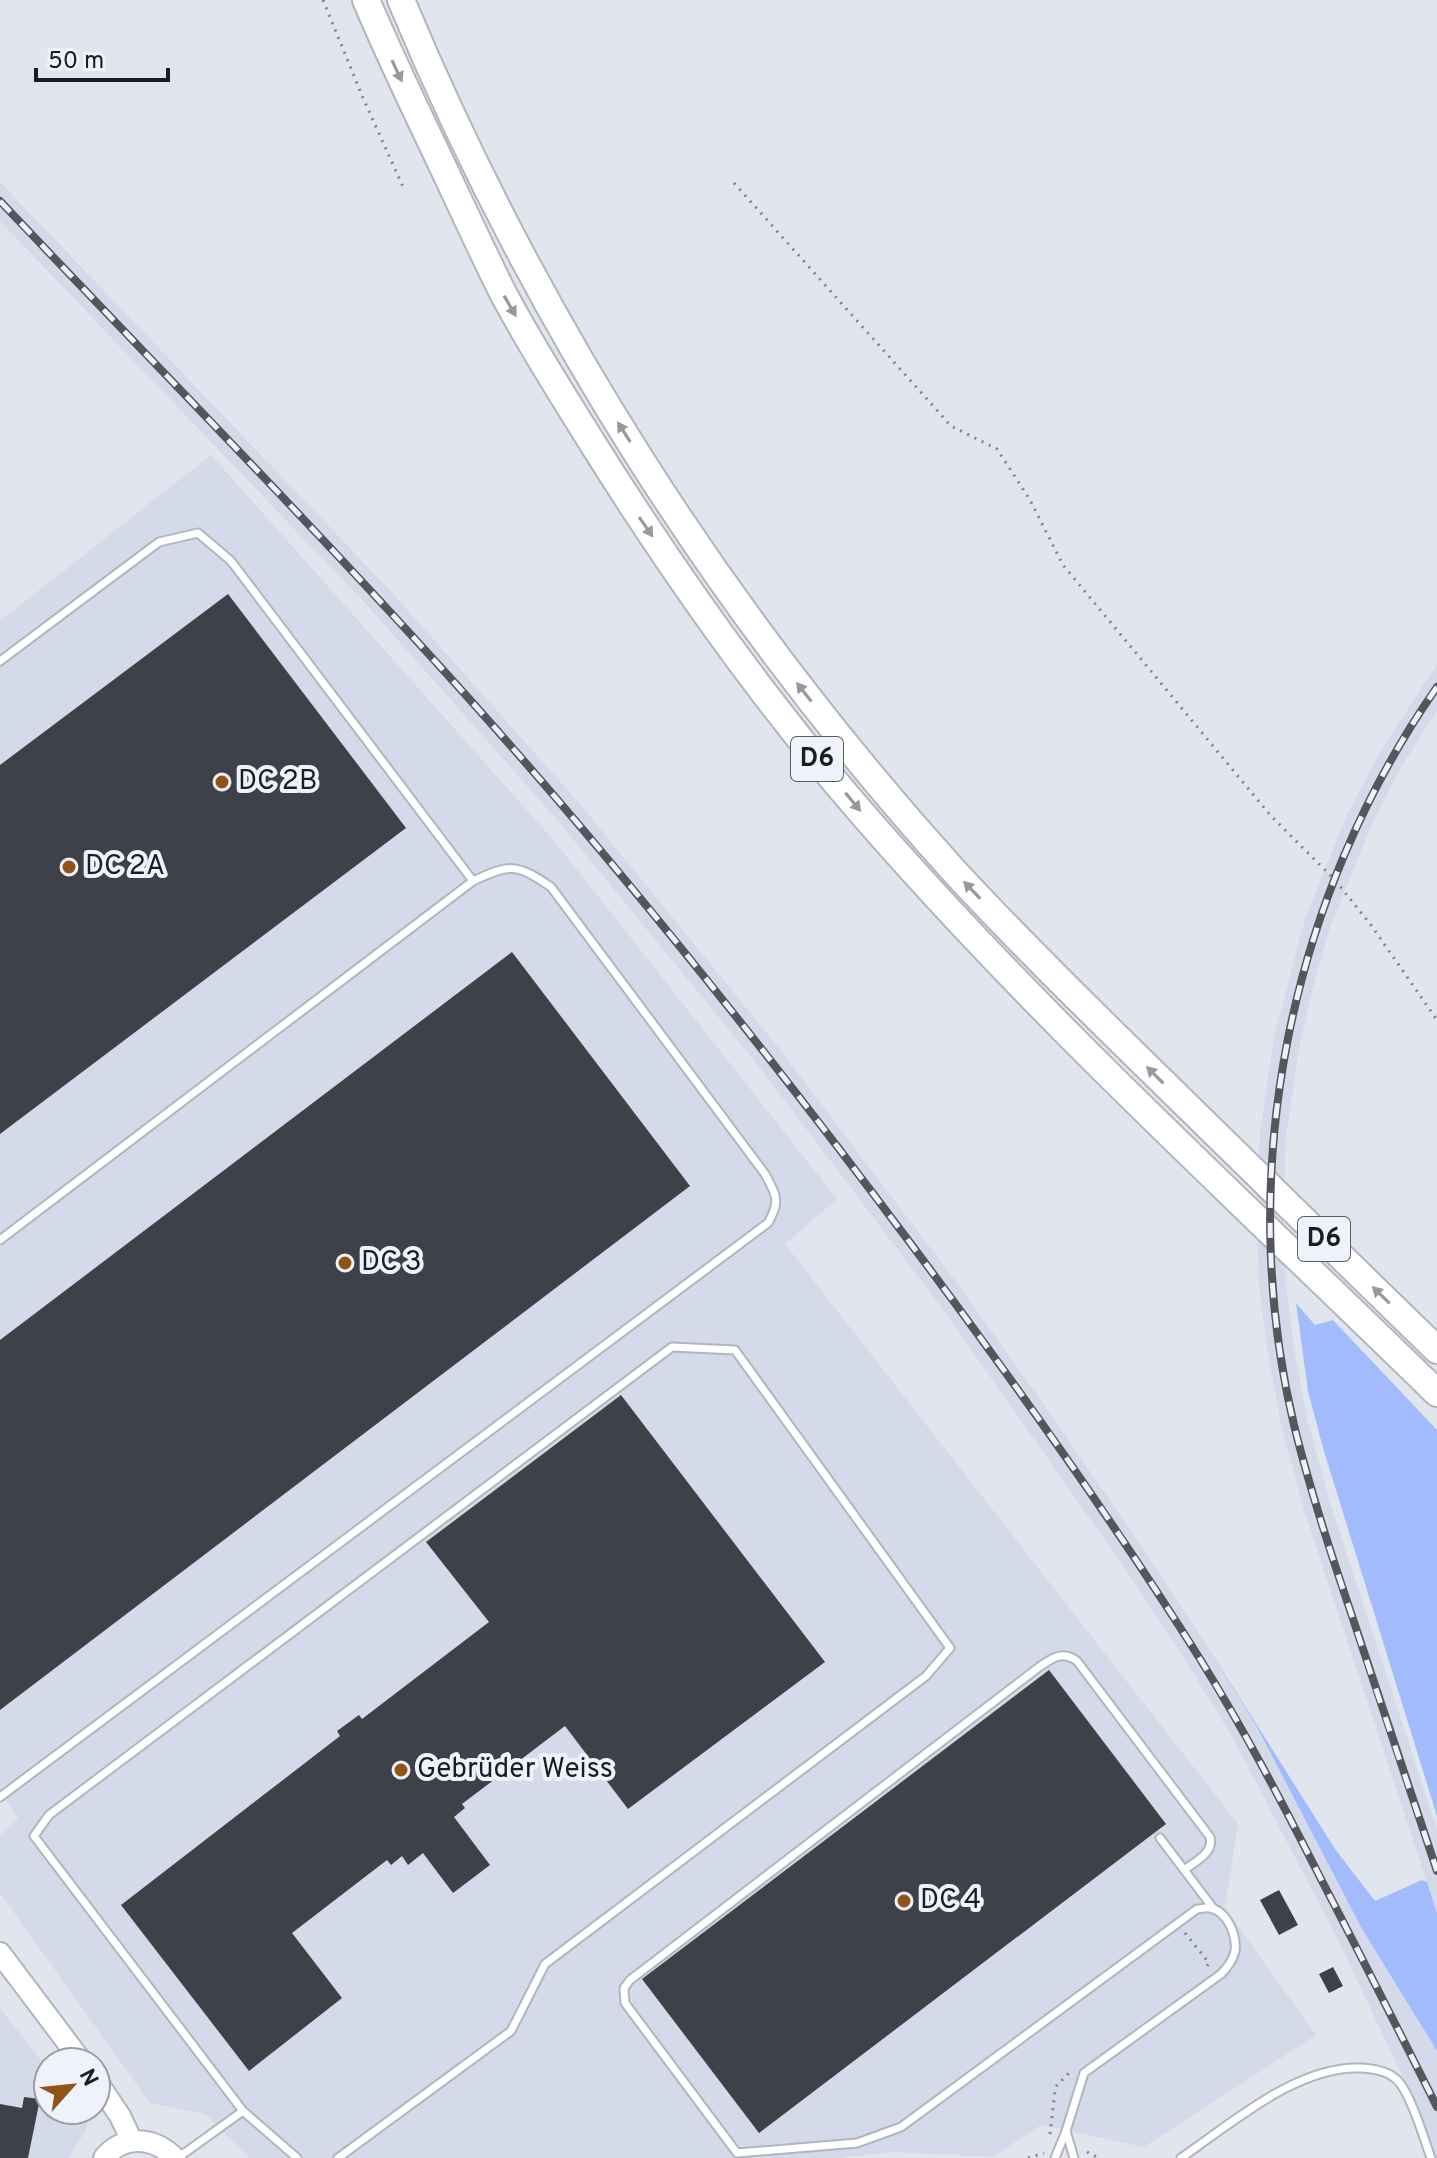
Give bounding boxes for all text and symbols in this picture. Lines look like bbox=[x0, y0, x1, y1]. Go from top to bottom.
scale bar bbox=[36, 32, 168, 82]
text: 50 m bbox=[48, 47, 104, 77]
one-way arrow bbox=[390, 60, 404, 83]
one-way arrow bbox=[503, 294, 517, 317]
one-way arrow bbox=[616, 422, 631, 443]
one-way arrow bbox=[638, 517, 653, 538]
one-way arrow bbox=[796, 681, 813, 702]
road number: D6 bbox=[791, 737, 843, 781]
place label: DC 2B bbox=[238, 764, 317, 800]
marker: DC 2B bbox=[213, 773, 231, 791]
one-way arrow bbox=[844, 792, 861, 812]
place label: DC 2A bbox=[85, 849, 165, 885]
marker: DC 2A bbox=[60, 858, 78, 876]
one-way arrow bbox=[964, 880, 982, 899]
one-way arrow bbox=[1146, 1066, 1165, 1085]
road number: D6 bbox=[1298, 1217, 1350, 1261]
place label: DC 3 bbox=[361, 1245, 422, 1281]
marker: DC 3 bbox=[336, 1254, 354, 1272]
one-way arrow bbox=[1372, 1286, 1391, 1305]
place label: Gebrüder Weiss bbox=[417, 1752, 613, 1788]
marker: Gebrüder Weiss bbox=[392, 1761, 410, 1779]
place label: DC 4 bbox=[920, 1883, 981, 1919]
marker: DC 4 bbox=[895, 1892, 913, 1910]
north arrow bbox=[32, 2046, 112, 2126]
text: N bbox=[72, 2065, 103, 2091]

